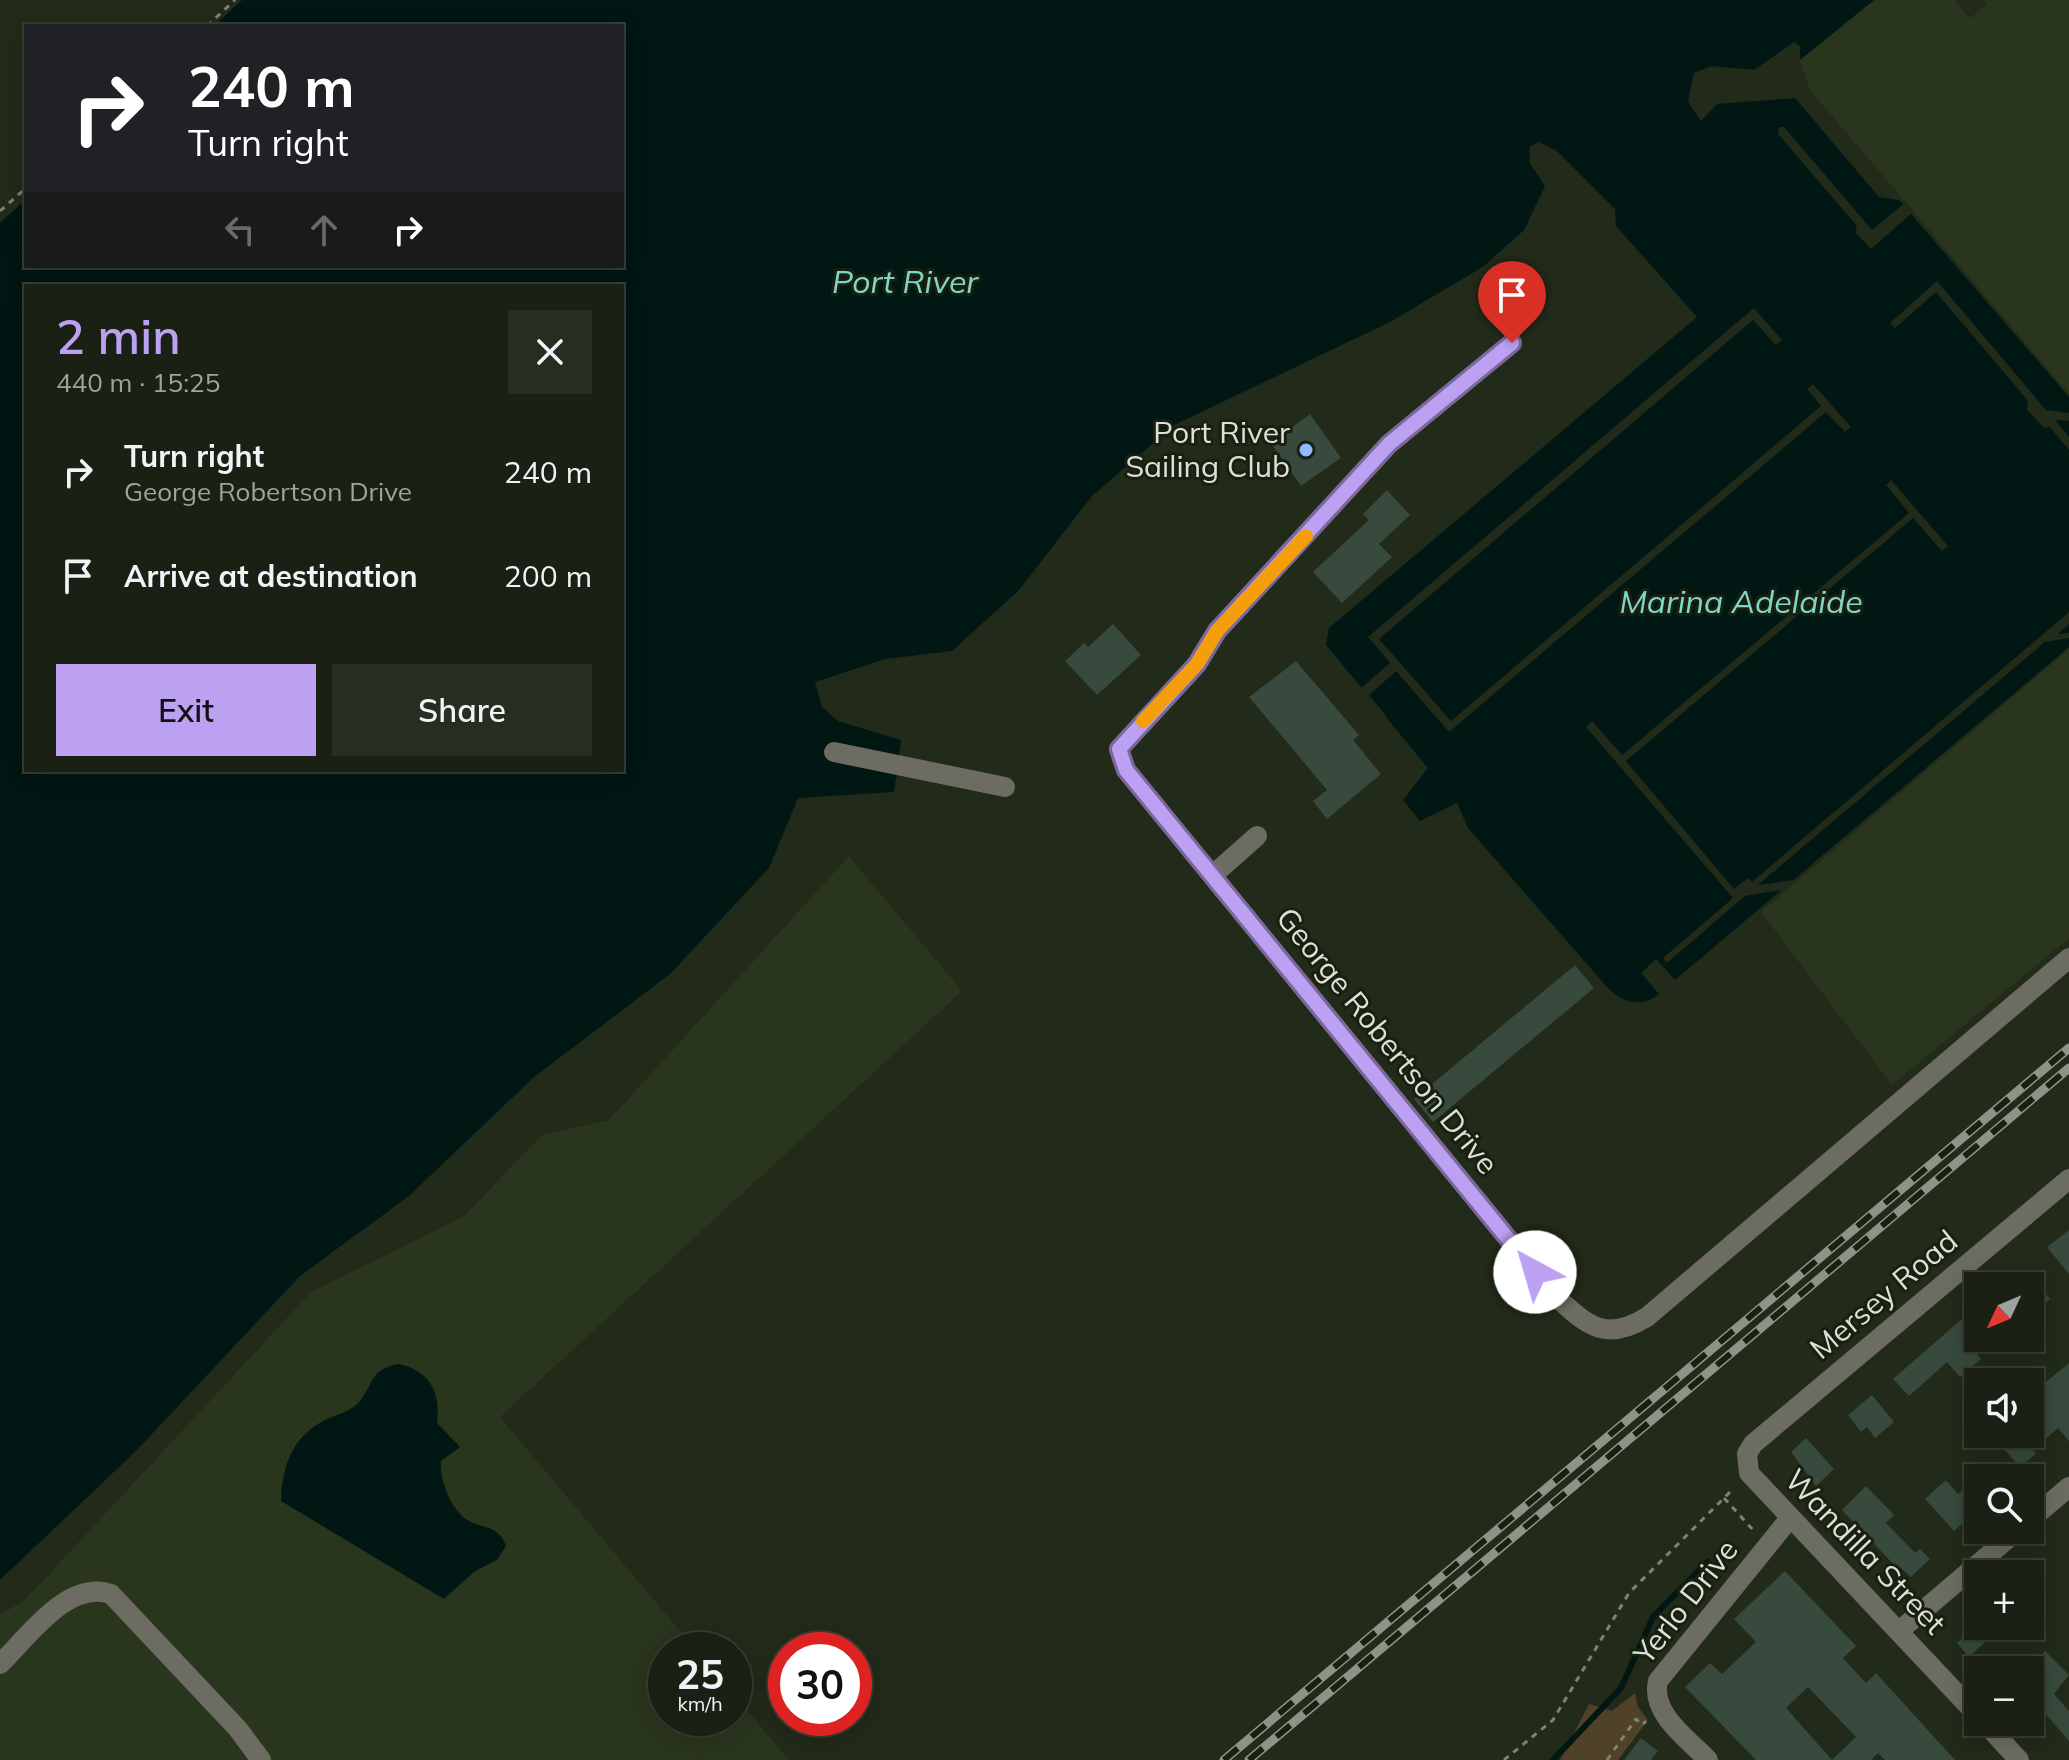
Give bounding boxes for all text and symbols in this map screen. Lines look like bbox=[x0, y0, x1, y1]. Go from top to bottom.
text: 240 m bbox=[188, 51, 355, 121]
icon: right bbox=[56, 56, 160, 160]
text: Turn right bbox=[188, 120, 349, 165]
icon: left bbox=[218, 208, 262, 252]
icon: ahead bbox=[302, 208, 346, 252]
icon: right bbox=[386, 208, 430, 252]
water label: Port River bbox=[832, 261, 979, 301]
pin bbox=[1478, 261, 1546, 343]
icon: arrive bbox=[1490, 273, 1534, 317]
text: 2 min bbox=[56, 306, 181, 366]
button: close bbox=[508, 310, 592, 394]
text: 440 m · 15:25 bbox=[56, 366, 220, 399]
place label: Port River Sailing Club bbox=[1125, 413, 1290, 485]
text: Turn right bbox=[124, 437, 264, 475]
marker: Port River Sailing Club bbox=[1297, 441, 1315, 459]
icon: right bbox=[56, 450, 100, 494]
text: 240 m bbox=[504, 453, 592, 491]
text: George Robertson Drive bbox=[124, 475, 412, 508]
icon: arrive bbox=[56, 554, 100, 598]
text: Arrive at destination bbox=[124, 557, 418, 595]
text: 200 m bbox=[504, 557, 592, 595]
water label: Marina Adelaide bbox=[1619, 581, 1863, 621]
button: Exit bbox=[56, 664, 316, 756]
button: Share bbox=[332, 664, 592, 756]
street label: George Robertson Drive bbox=[1268, 899, 1507, 1181]
street label: Mersey Road bbox=[1802, 1221, 1965, 1367]
position arrow bbox=[1493, 1230, 1577, 1314]
north arrow bbox=[1964, 1272, 2044, 1352]
map controls bbox=[1964, 1272, 2044, 1736]
button: sound bbox=[1964, 1368, 2044, 1448]
street label: Wandilla Street bbox=[1777, 1461, 1954, 1642]
button: search bbox=[1964, 1464, 2044, 1544]
street label: Yerlo Drive bbox=[1624, 1532, 1746, 1672]
button: + bbox=[1964, 1560, 2044, 1640]
speed limit sign: 30 bbox=[768, 1632, 872, 1736]
text: 25 bbox=[676, 1649, 724, 1699]
button: − bbox=[1964, 1656, 2044, 1736]
text: km/h bbox=[677, 1691, 723, 1716]

